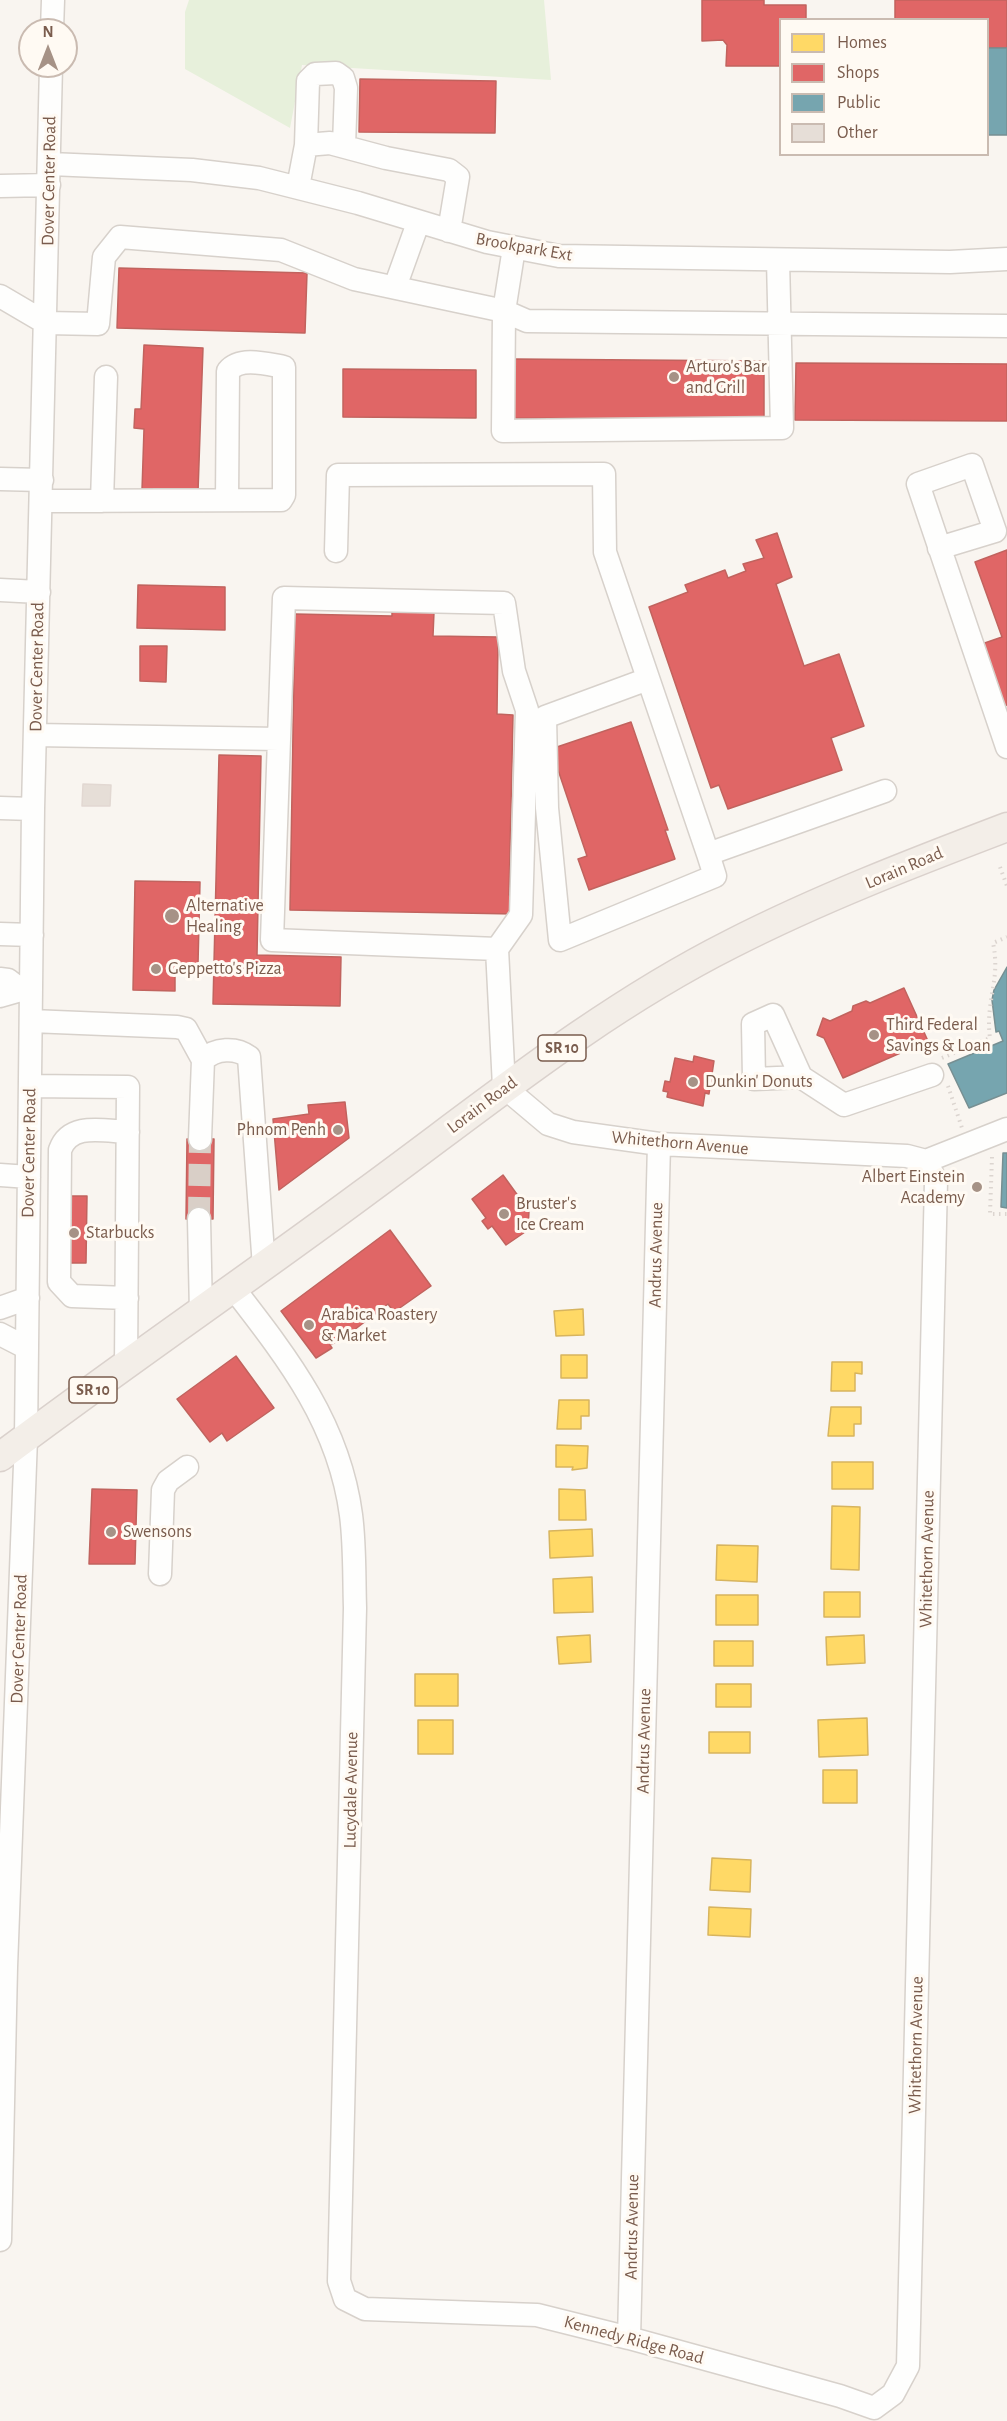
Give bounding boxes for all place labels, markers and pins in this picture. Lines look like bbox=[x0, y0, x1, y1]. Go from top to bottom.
place label: Arturo's Bar and Grill bbox=[686, 356, 767, 398]
marker: Arturo's Bar and Grill bbox=[667, 370, 681, 384]
place label: Alternative Healing bbox=[186, 895, 264, 938]
marker: Alternative Healing bbox=[163, 907, 181, 925]
place label: Geppetto's Pizza bbox=[168, 958, 282, 980]
marker: Geppetto's Pizza bbox=[149, 962, 163, 976]
place label: Third Federal Savings & Loan bbox=[886, 1014, 991, 1056]
marker: Third Federal Savings & Loan bbox=[867, 1028, 881, 1042]
place label: Dunkin' Donuts bbox=[705, 1071, 813, 1093]
marker: Dunkin' Donuts bbox=[686, 1075, 700, 1089]
place label: Phnom Penh bbox=[237, 1119, 326, 1141]
marker: Phnom Penh bbox=[331, 1123, 345, 1137]
place label: Albert Einstein Academy bbox=[862, 1166, 965, 1208]
marker: Albert Einstein Academy bbox=[970, 1180, 984, 1194]
place label: Bruster's Ice Cream bbox=[516, 1193, 584, 1236]
marker: Bruster's Ice Cream bbox=[497, 1207, 511, 1221]
place label: Starbucks bbox=[86, 1222, 154, 1244]
marker: Starbucks bbox=[67, 1226, 81, 1240]
place label: Arabica Roastery & Market bbox=[321, 1304, 437, 1346]
marker: Arabica Roastery & Market bbox=[302, 1318, 316, 1332]
place label: Swensons bbox=[123, 1521, 192, 1543]
marker: Swensons bbox=[104, 1525, 118, 1539]

